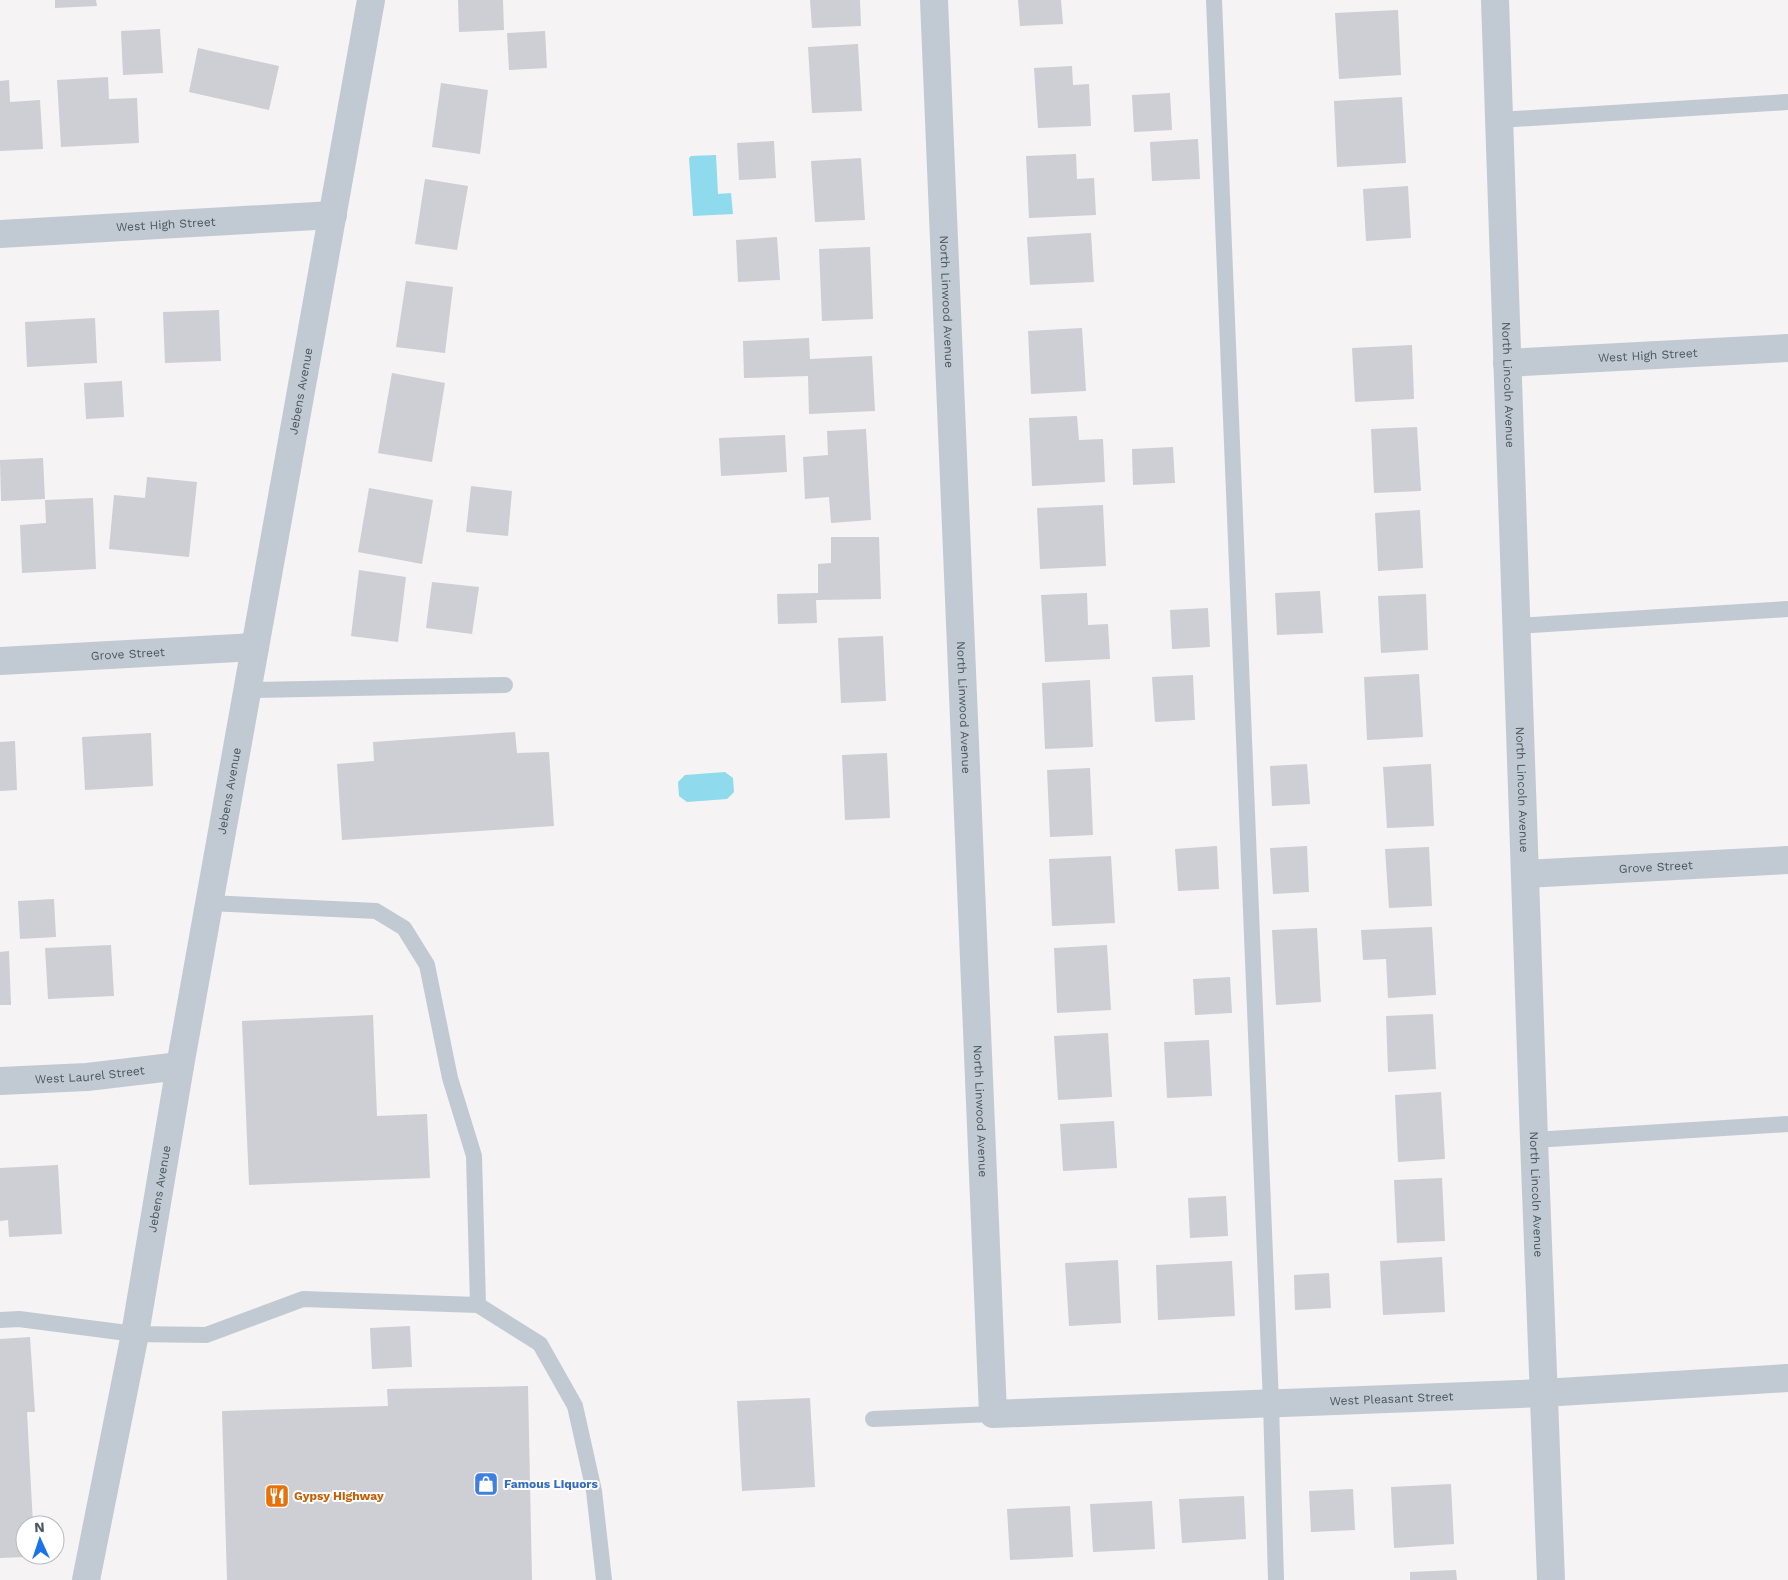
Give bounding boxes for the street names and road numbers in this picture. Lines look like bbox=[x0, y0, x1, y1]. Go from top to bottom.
street label: West High Street bbox=[116, 215, 216, 234]
street label: North Linwood Avenue bbox=[937, 235, 956, 368]
street label: North Lincoln Avenue bbox=[1499, 322, 1517, 448]
street label: West High Street bbox=[1598, 346, 1698, 365]
street label: Jebens Avenue bbox=[286, 347, 316, 436]
street label: North Linwood Avenue bbox=[954, 641, 973, 774]
street label: Grove Street bbox=[90, 645, 165, 663]
street label: North Lincoln Avenue bbox=[1513, 726, 1531, 853]
street label: Jebens Avenue bbox=[215, 746, 244, 836]
street label: Grove Street bbox=[1618, 858, 1693, 876]
street label: North Linwood Avenue bbox=[971, 1044, 990, 1178]
street label: West Laurel Street bbox=[35, 1063, 145, 1086]
street label: North Lincoln Avenue bbox=[1527, 1131, 1546, 1258]
street label: Jebens Avenue bbox=[145, 1144, 174, 1233]
street label: West Pleasant Street bbox=[1329, 1389, 1454, 1408]

